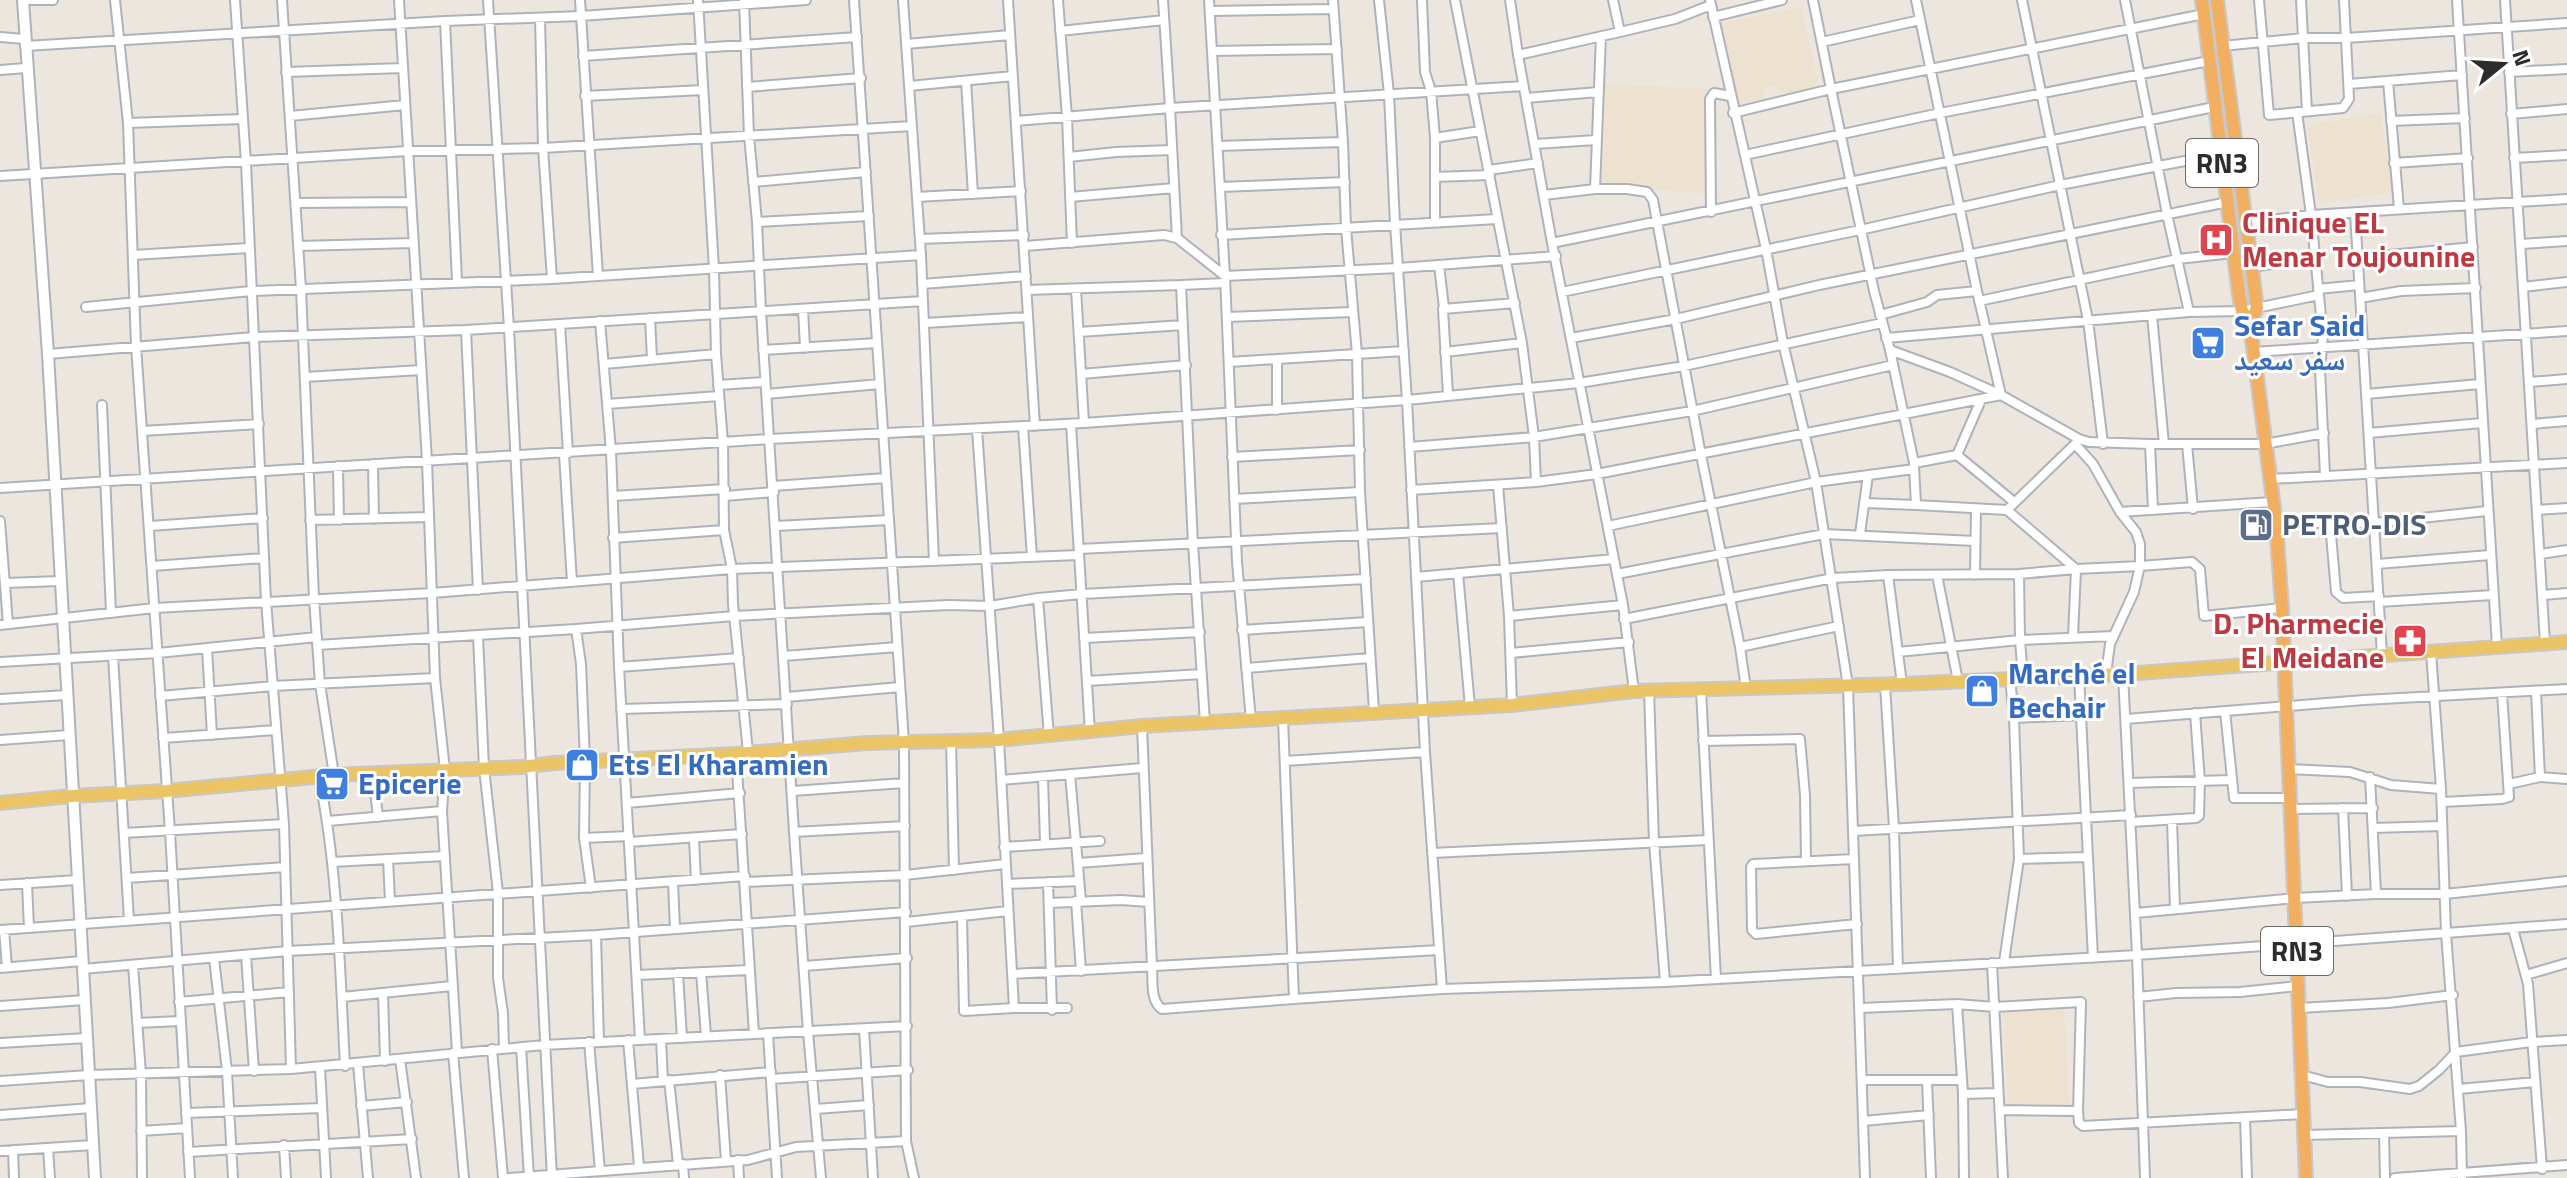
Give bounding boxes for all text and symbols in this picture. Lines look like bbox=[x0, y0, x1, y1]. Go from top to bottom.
north arrow bbox=[2463, 24, 2543, 104]
text: N bbox=[2503, 45, 2541, 70]
road number: RN3 bbox=[2186, 139, 2258, 187]
place label: Clinique EL Menar Toujounine bbox=[2242, 199, 2475, 279]
hospital icon: Clinique EL Menar Toujounine bbox=[2197, 221, 2235, 259]
place label: Sefar Said سفر سعيد bbox=[2234, 302, 2365, 382]
supermarket icon: Sefar Said سفر سعيد bbox=[2189, 324, 2227, 362]
place label: PETRO-DIS bbox=[2282, 501, 2427, 547]
fuel station icon: PETRO-DIS bbox=[2237, 506, 2275, 544]
place label: D. Pharmecie El Meidane bbox=[2213, 600, 2384, 680]
pharmacy icon: D. Pharmecie El Meidane bbox=[2391, 622, 2429, 660]
place label: Marché el Bechair bbox=[2008, 650, 2136, 730]
shop icon: Marché el Bechair bbox=[1963, 672, 2001, 710]
place label: Ets El Kharamien bbox=[608, 741, 829, 787]
shop icon: Ets El Kharamien bbox=[563, 746, 601, 784]
place label: Epicerie bbox=[358, 760, 461, 806]
supermarket icon: Epicerie bbox=[313, 765, 351, 803]
road number: RN3 bbox=[2261, 927, 2333, 975]

